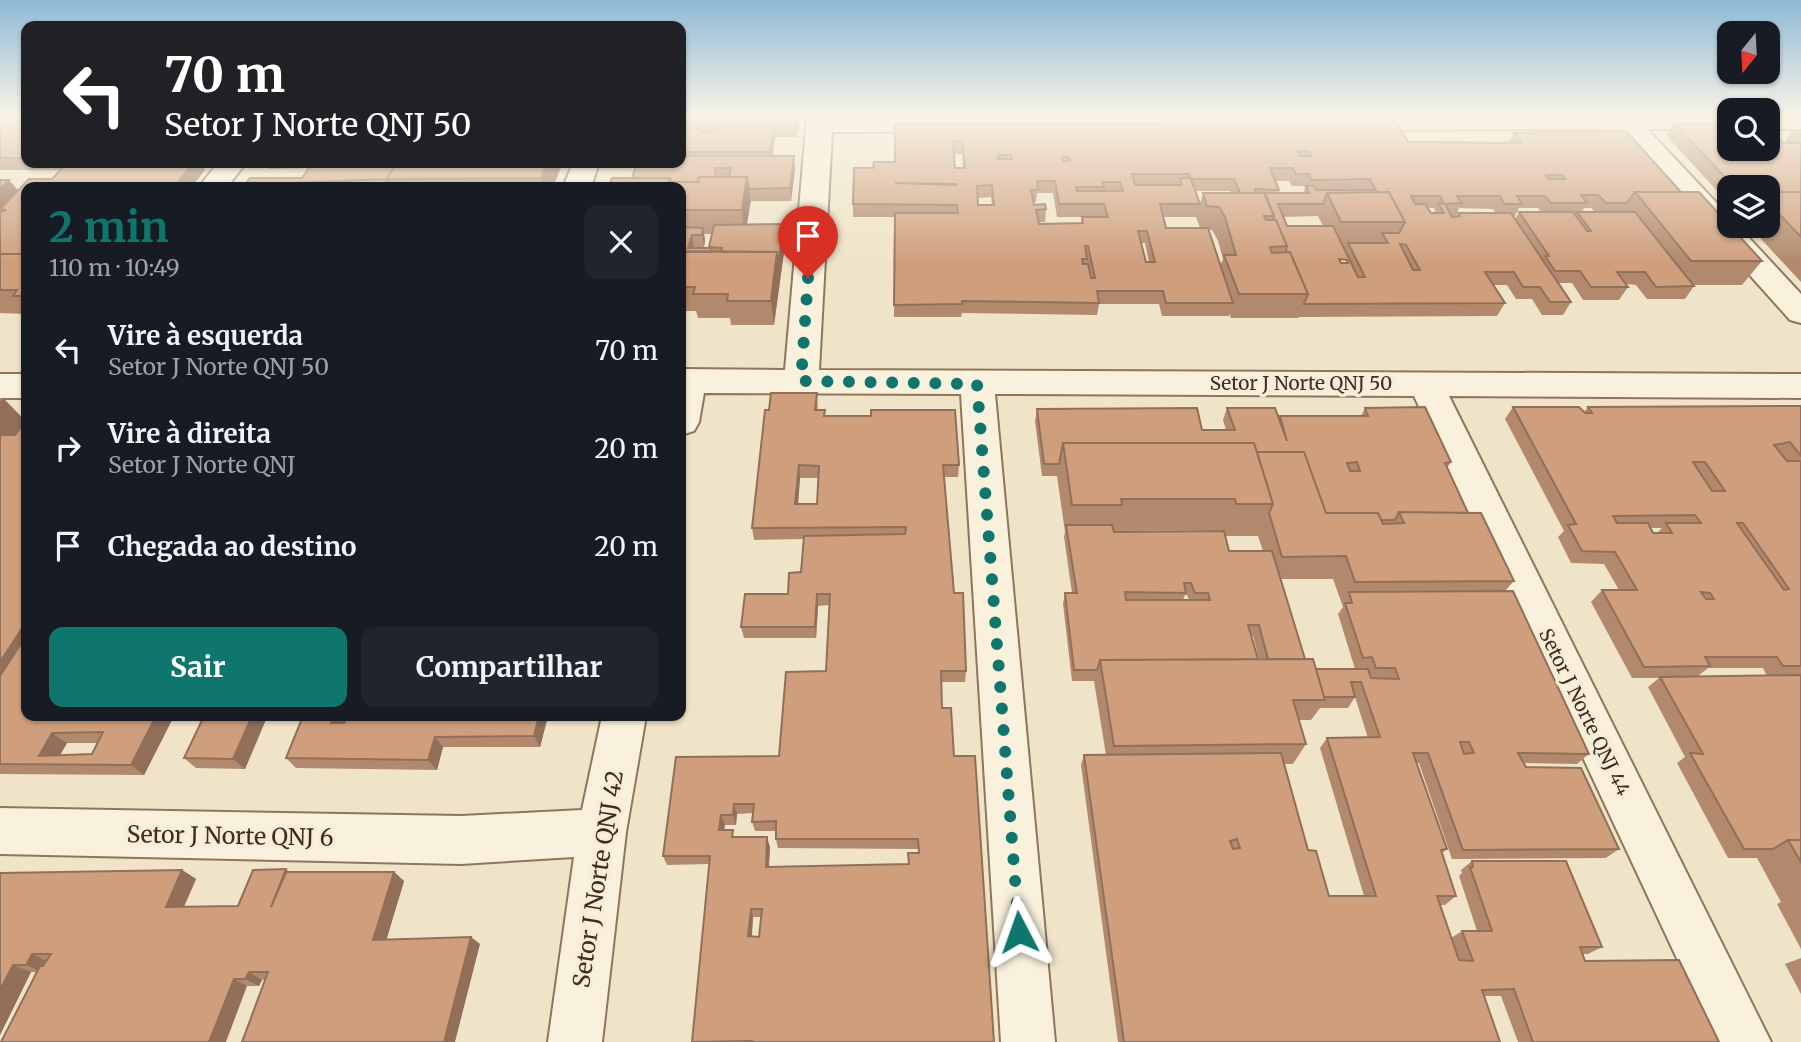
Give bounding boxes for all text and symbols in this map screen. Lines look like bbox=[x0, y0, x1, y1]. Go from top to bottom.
north arrow bbox=[1717, 21, 1780, 84]
map controls bbox=[1717, 21, 1780, 238]
text: 70 m bbox=[164, 44, 285, 105]
icon: left bbox=[49, 49, 140, 140]
button: search bbox=[1717, 98, 1780, 161]
text: Setor J Norte QNJ 50 bbox=[164, 105, 471, 145]
button: layers bbox=[1717, 175, 1780, 238]
text: 2 min bbox=[49, 201, 169, 253]
button: close bbox=[584, 205, 658, 279]
pin bbox=[778, 206, 838, 278]
icon: arrive bbox=[789, 217, 827, 255]
text: 110 m · 10:49 bbox=[49, 253, 180, 282]
text: Vire à esquerda bbox=[108, 319, 303, 352]
icon: left bbox=[49, 331, 87, 369]
text: 70 m bbox=[595, 334, 658, 367]
text: Setor J Norte QNJ 50 bbox=[108, 352, 329, 381]
street label: Setor J Norte QNJ 50 bbox=[1210, 371, 1392, 395]
text: Vire à direita bbox=[108, 417, 271, 450]
icon: right bbox=[49, 429, 87, 467]
text: 20 m bbox=[594, 432, 658, 465]
text: Setor J Norte QNJ bbox=[108, 450, 296, 479]
icon: arrive bbox=[49, 527, 87, 565]
text: Chegada ao destino bbox=[108, 530, 357, 563]
text: 20 m bbox=[594, 530, 658, 563]
street label: Setor J Norte QNJ 44 bbox=[1534, 625, 1636, 800]
button: Sair bbox=[49, 627, 347, 707]
button: Compartilhar bbox=[361, 627, 658, 707]
street label: Setor J Norte QNJ 42 bbox=[566, 768, 629, 990]
street label: Setor J Norte QNJ 6 bbox=[126, 819, 334, 852]
position arrow bbox=[982, 895, 1056, 969]

